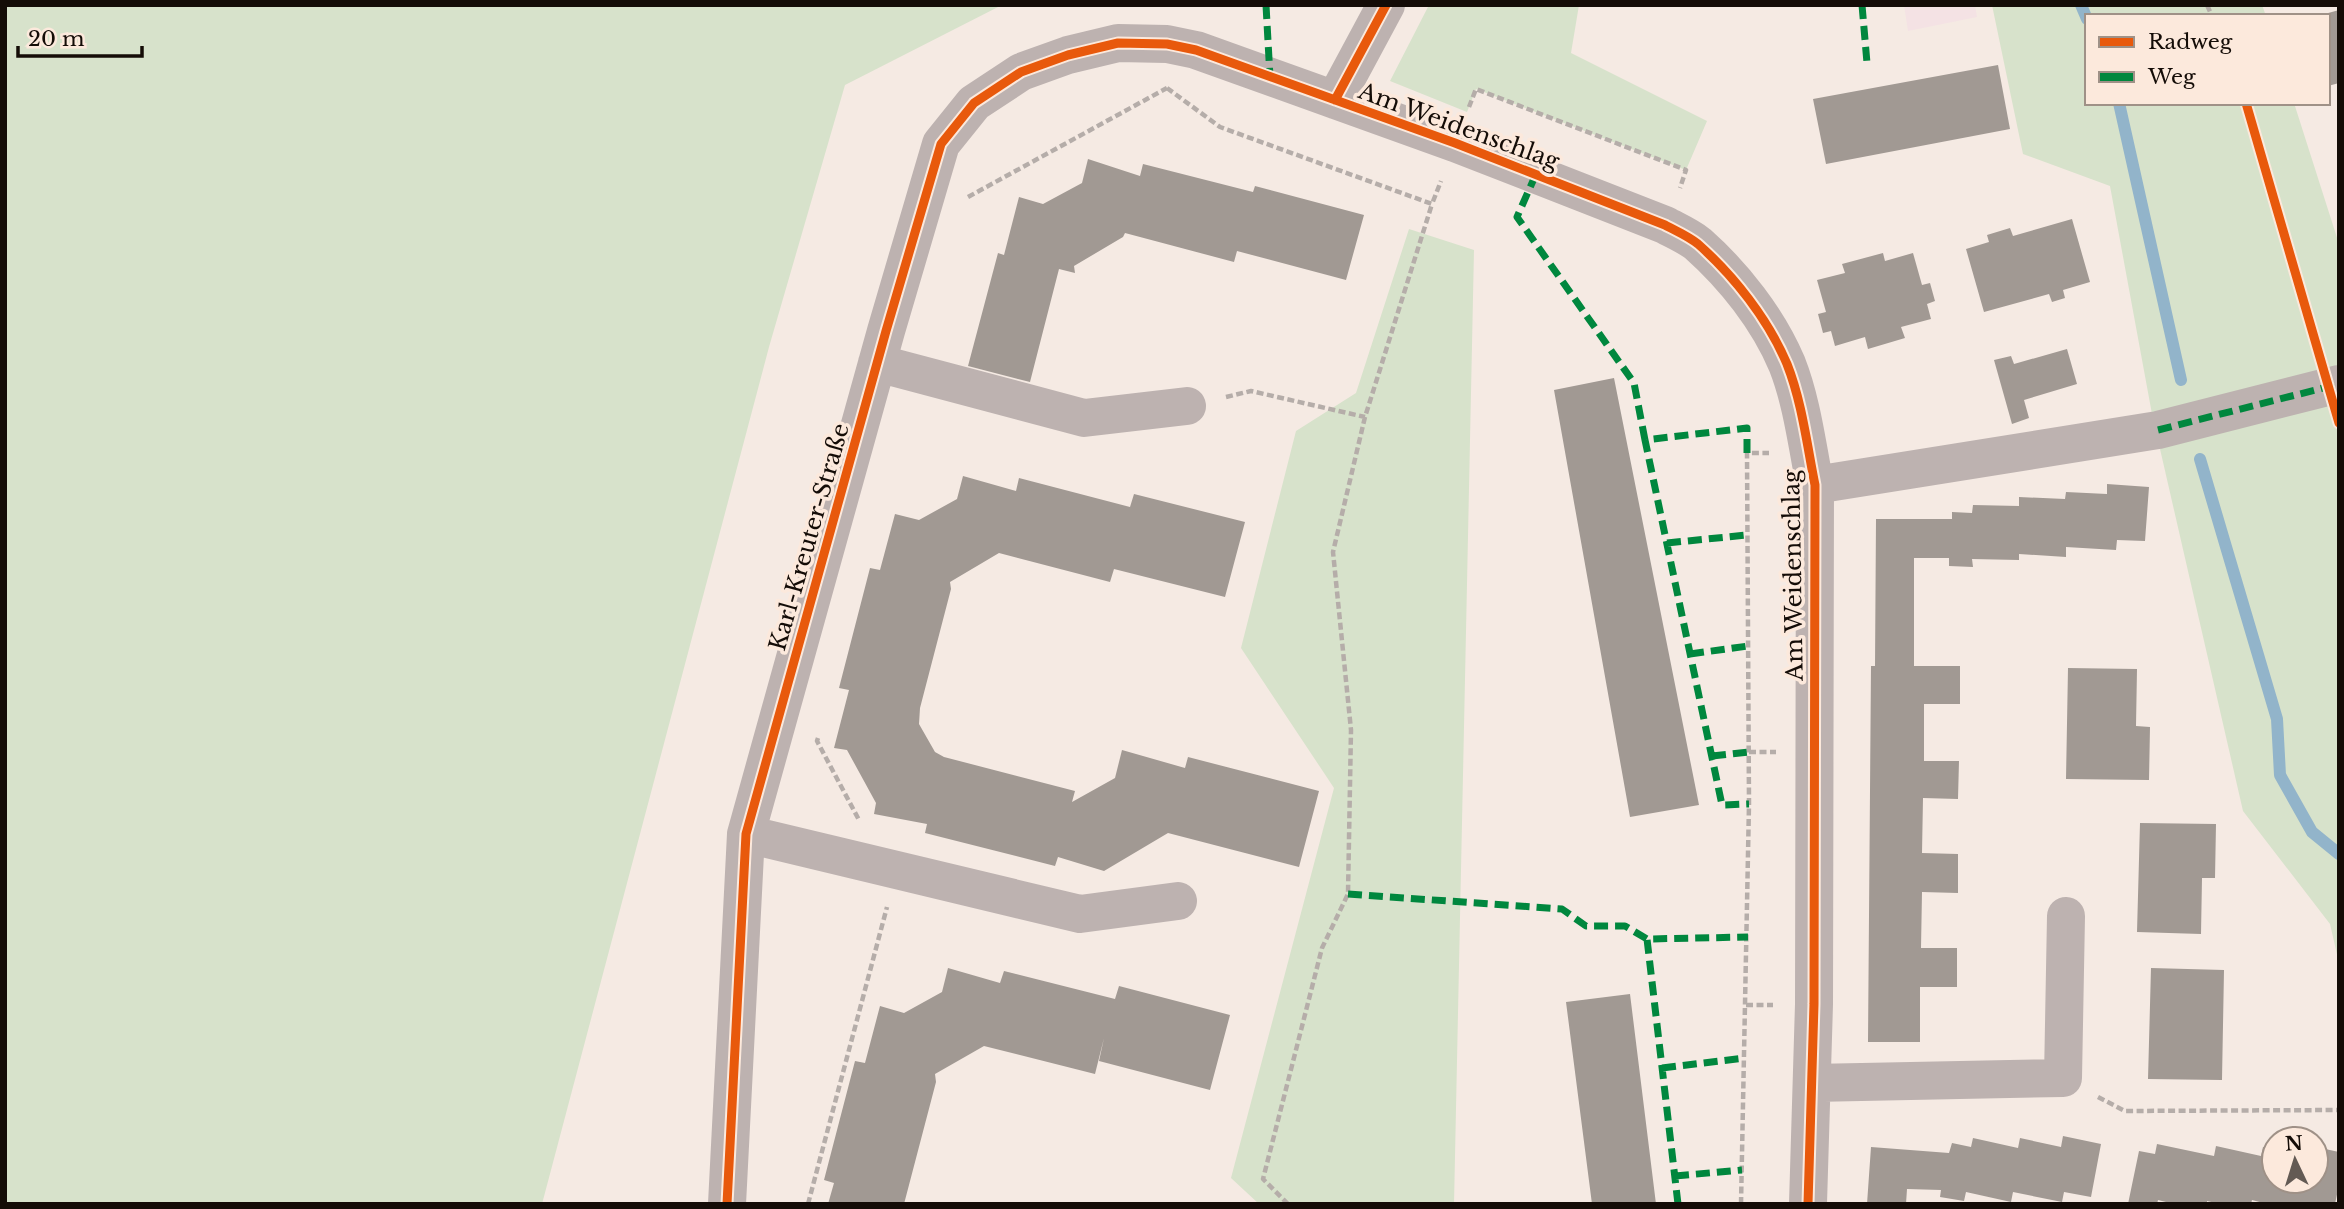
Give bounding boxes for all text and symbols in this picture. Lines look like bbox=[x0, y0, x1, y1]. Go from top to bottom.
scale bar bbox=[18, 14, 142, 58]
legend bbox=[2085, 14, 2330, 105]
text: 20 m bbox=[28, 26, 85, 52]
text: Radweg bbox=[2148, 29, 2233, 55]
text: Weg bbox=[2147, 64, 2196, 90]
street label: Am Weidenschlag bbox=[1354, 76, 1563, 175]
street label: Karl-Kreuter-Straße bbox=[763, 420, 855, 654]
street label: Am Weidenschlag bbox=[1777, 469, 1809, 682]
north arrow bbox=[2260, 1125, 2330, 1195]
text: N bbox=[2284, 1131, 2304, 1156]

